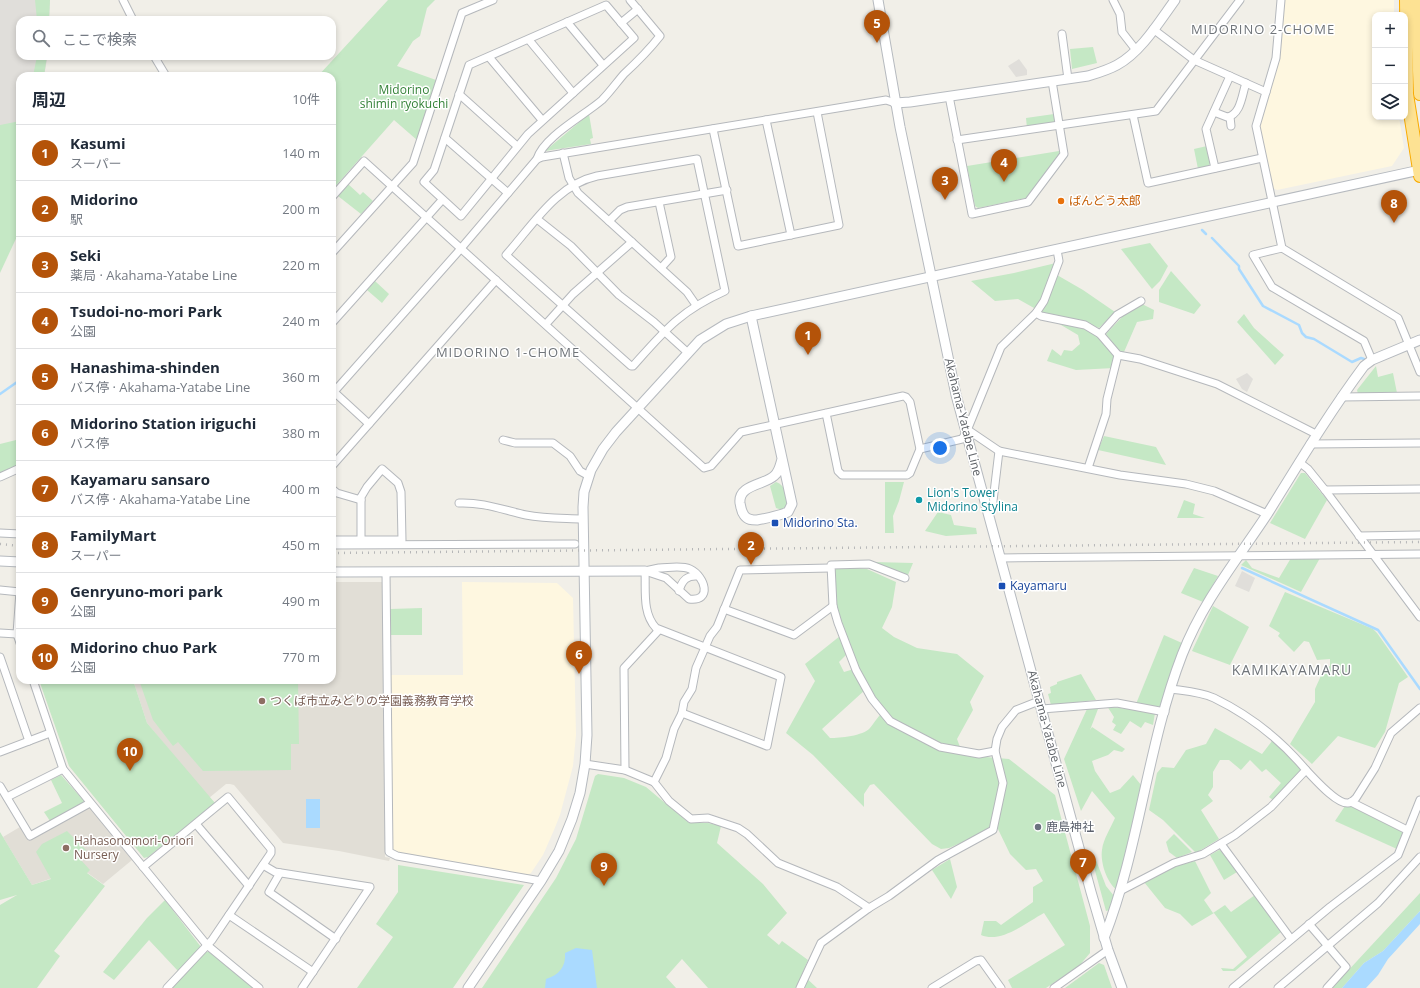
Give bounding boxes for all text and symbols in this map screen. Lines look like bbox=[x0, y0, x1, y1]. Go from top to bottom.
pin: 5 bbox=[864, 10, 890, 43]
map controls bbox=[1372, 12, 1408, 120]
button: + bbox=[1372, 12, 1408, 48]
search box bbox=[16, 16, 336, 60]
district label: MIDORINO 2-CHOME bbox=[1191, 20, 1335, 38]
icon: search bbox=[30, 27, 52, 49]
text: ここで検索 bbox=[62, 29, 137, 49]
button: − bbox=[1372, 48, 1408, 84]
park label: Midorino shimin ryokuchi bbox=[360, 81, 448, 112]
button: layers bbox=[1372, 84, 1408, 120]
text: 周辺 bbox=[32, 88, 66, 111]
text: 10件 bbox=[292, 90, 320, 108]
text: Kasumi bbox=[70, 133, 126, 153]
text: 1 bbox=[41, 144, 49, 162]
text: 140 m bbox=[282, 144, 320, 162]
pin: 4 bbox=[991, 149, 1017, 182]
text: スーパー bbox=[70, 154, 122, 172]
pin: 3 bbox=[932, 167, 958, 200]
text: Midorino bbox=[70, 189, 138, 209]
pin: 8 bbox=[1381, 190, 1407, 223]
place label: ばんどう太郎 bbox=[1069, 192, 1141, 209]
marker: ばんどう太郎 bbox=[1056, 196, 1066, 206]
text: 2 bbox=[41, 200, 49, 218]
text: 200 m bbox=[282, 200, 320, 218]
text: 駅 bbox=[70, 210, 83, 228]
text: Seki bbox=[70, 245, 101, 265]
text: 3 bbox=[41, 256, 49, 274]
text: 220 m bbox=[282, 256, 320, 274]
text: 薬局 · Akahama-Yatabe Line bbox=[70, 266, 237, 284]
text: Tsudoi-no-mori Park bbox=[70, 301, 222, 321]
text: 4 bbox=[41, 312, 49, 330]
text: 240 m bbox=[282, 312, 320, 330]
text: 公園 bbox=[70, 322, 96, 340]
pin: 1 bbox=[795, 322, 821, 355]
district label: MIDORINO 1-CHOME bbox=[436, 343, 580, 361]
street label: Akahama-Yatabe Line bbox=[941, 356, 986, 478]
text: Hanashima-shinden bbox=[70, 357, 220, 377]
text: 5 bbox=[41, 368, 49, 386]
text: 360 m bbox=[282, 368, 320, 386]
text: バス停 · Akahama-Yatabe Line bbox=[70, 378, 250, 396]
text: Midorino Station iriguchi bbox=[70, 413, 256, 433]
text: 6 bbox=[41, 424, 49, 442]
text: 380 m bbox=[282, 424, 320, 442]
text: バス停 bbox=[70, 434, 109, 452]
your location bbox=[930, 438, 950, 458]
text: Kayamaru sansaro bbox=[70, 469, 210, 489]
text: 7 bbox=[41, 480, 49, 498]
text: 400 m bbox=[282, 480, 320, 498]
place label: Lion's Tower Midorino Stylina bbox=[927, 484, 1018, 515]
text: バス停 · Akahama-Yatabe Line bbox=[70, 490, 250, 508]
marker: Lion's Tower Midorino Stylina bbox=[914, 495, 924, 505]
place label: Midorino Sta. bbox=[783, 514, 858, 531]
marker: Midorino Sta. bbox=[770, 518, 780, 528]
text: FamilyMart bbox=[70, 525, 156, 545]
pin: 2 bbox=[738, 532, 764, 565]
text: 8 bbox=[41, 536, 49, 554]
text: 450 m bbox=[282, 536, 320, 554]
text: スーパー bbox=[70, 546, 122, 564]
place label: Kayamaru bbox=[1010, 577, 1067, 594]
text: Genryuno-mori park bbox=[70, 581, 223, 601]
marker: Kayamaru bbox=[997, 581, 1007, 591]
text: 9 bbox=[41, 592, 49, 610]
text: 490 m bbox=[282, 592, 320, 610]
text: 公園 bbox=[70, 602, 96, 620]
text: Midorino chuo Park bbox=[70, 637, 217, 657]
pin: 6 bbox=[566, 641, 592, 674]
text: 10 bbox=[38, 648, 52, 666]
text: 770 m bbox=[282, 648, 320, 666]
text: 公園 bbox=[70, 658, 96, 676]
district label: KAMIKAYAMARU bbox=[1232, 660, 1352, 679]
street label: Akahama-Yatabe Line bbox=[1024, 668, 1071, 790]
place label: つくば市立みどりの学園義務教育学校 bbox=[270, 692, 474, 709]
marker: つくば市立みどりの学園義務教育学校 bbox=[257, 696, 267, 706]
pin: 10 bbox=[117, 738, 143, 771]
place label: 鹿島神社 bbox=[1046, 818, 1094, 835]
marker: 鹿島神社 bbox=[1033, 822, 1043, 832]
place label: Hahasonomori-Oriori Nursery bbox=[74, 832, 194, 863]
marker: Hahasonomori-Oriori Nursery bbox=[61, 843, 71, 853]
pin: 7 bbox=[1070, 849, 1096, 882]
pin: 9 bbox=[591, 853, 617, 886]

